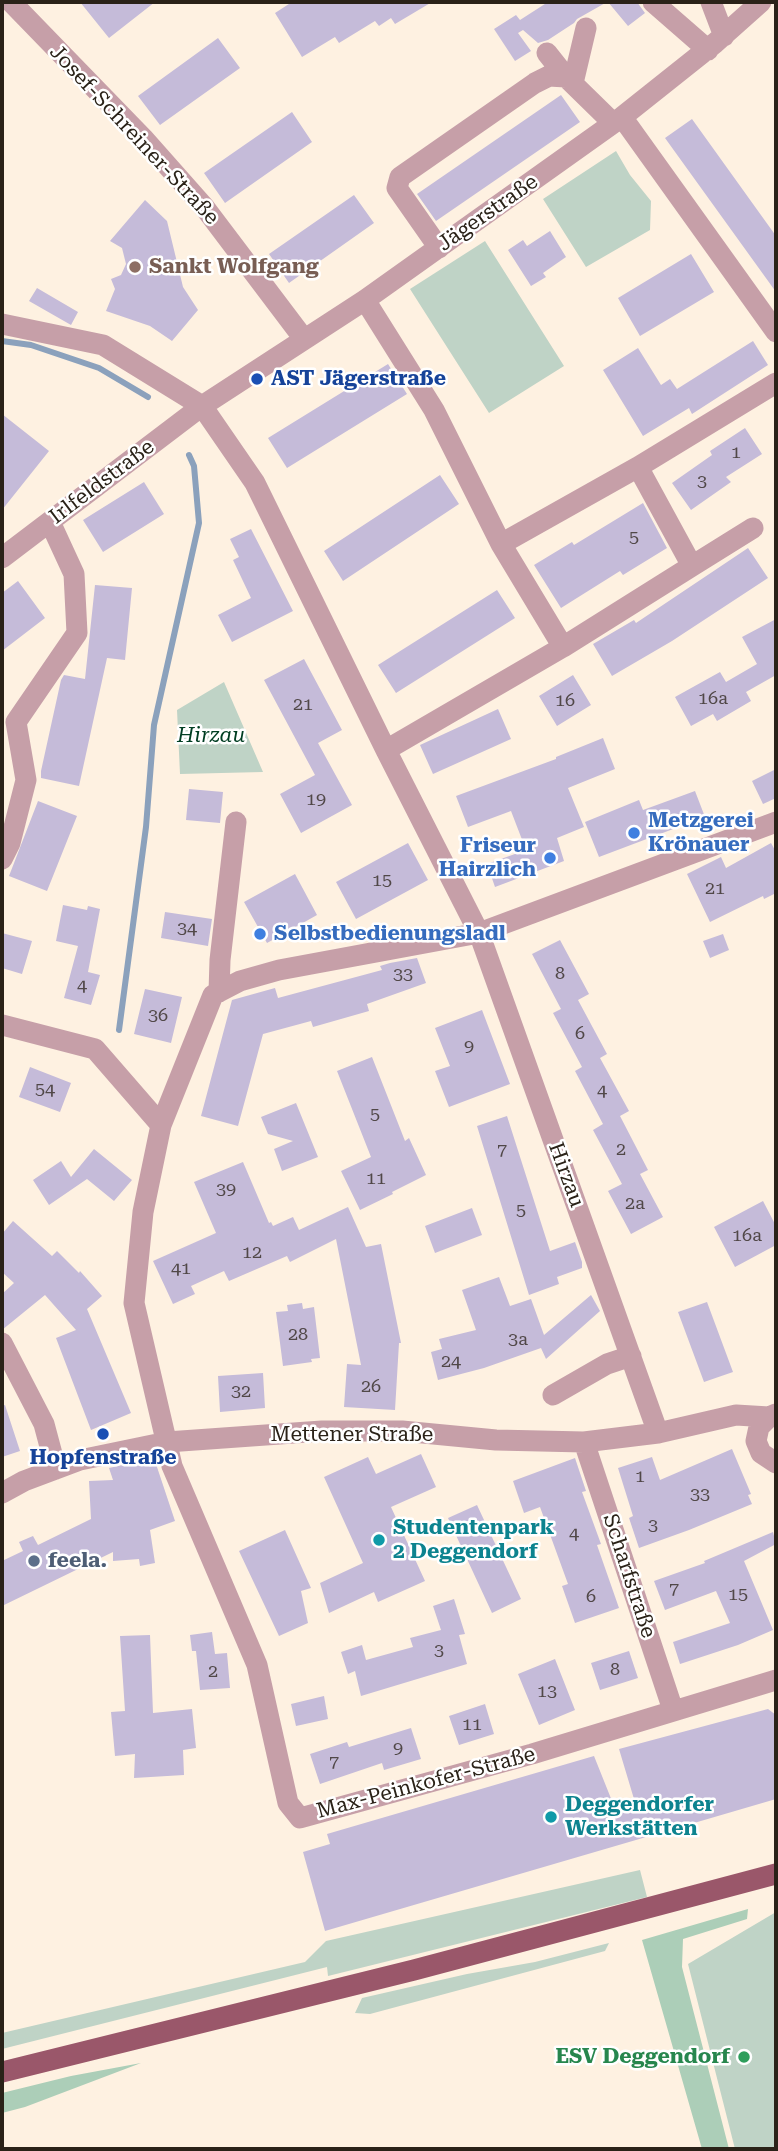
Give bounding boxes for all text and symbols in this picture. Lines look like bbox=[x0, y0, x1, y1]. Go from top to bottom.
street label: Josef-Schreiner-Straße bbox=[44, 40, 224, 230]
street label: Jägerstraße bbox=[433, 169, 543, 257]
place label: Sankt Wolfgang bbox=[149, 254, 319, 280]
marker: Sankt Wolfgang bbox=[127, 259, 143, 275]
place label: AST Jägerstraße bbox=[271, 366, 446, 392]
marker: AST Jägerstraße bbox=[249, 371, 265, 387]
street label: Irlfeldstraße bbox=[45, 434, 159, 530]
house number: 1 bbox=[731, 442, 741, 464]
house number: 3 bbox=[697, 471, 707, 493]
house number: 5 bbox=[629, 527, 639, 549]
house number: 16a bbox=[698, 688, 728, 710]
house number: 16 bbox=[555, 690, 575, 712]
house number: 21 bbox=[293, 694, 313, 716]
park label: Hirzau bbox=[177, 723, 245, 749]
house number: 19 bbox=[306, 789, 326, 811]
place label: Metzgerei Krönauer bbox=[648, 808, 754, 858]
marker: Metzgerei Krönauer bbox=[626, 825, 642, 841]
place label: Friseur Hairzlich bbox=[439, 833, 536, 883]
marker: Friseur Hairzlich bbox=[542, 850, 558, 866]
house number: 15 bbox=[372, 870, 392, 892]
house number: 21 bbox=[705, 878, 725, 900]
house number: 34 bbox=[177, 918, 197, 940]
place label: Selbstbedienungsladl bbox=[274, 921, 506, 947]
marker: Selbstbedienungsladl bbox=[252, 926, 268, 942]
house number: 8 bbox=[555, 963, 565, 985]
house number: 33 bbox=[393, 964, 413, 986]
house number: 4 bbox=[77, 975, 87, 997]
house number: 36 bbox=[148, 1005, 168, 1027]
house number: 6 bbox=[575, 1023, 585, 1045]
house number: 9 bbox=[464, 1036, 474, 1058]
house number: 54 bbox=[35, 1079, 55, 1101]
house number: 4 bbox=[597, 1080, 607, 1102]
house number: 5 bbox=[370, 1104, 380, 1126]
street label: Hirzau bbox=[543, 1139, 589, 1211]
house number: 2 bbox=[616, 1139, 626, 1161]
house number: 7 bbox=[497, 1140, 507, 1162]
house number: 11 bbox=[366, 1168, 386, 1190]
house number: 39 bbox=[216, 1179, 236, 1201]
house number: 2a bbox=[625, 1193, 645, 1215]
house number: 5 bbox=[516, 1200, 526, 1222]
house number: 16a bbox=[732, 1225, 762, 1247]
house number: 12 bbox=[242, 1242, 262, 1264]
house number: 41 bbox=[171, 1258, 191, 1280]
house number: 28 bbox=[288, 1324, 308, 1346]
house number: 3a bbox=[508, 1329, 528, 1351]
house number: 24 bbox=[441, 1351, 461, 1373]
house number: 26 bbox=[361, 1376, 381, 1398]
house number: 32 bbox=[231, 1381, 251, 1403]
street label: Mettener Straße bbox=[271, 1422, 433, 1448]
marker: Hopfenstraße bbox=[95, 1426, 111, 1442]
place label: Hopfenstraße bbox=[29, 1445, 177, 1471]
house number: 1 bbox=[635, 1466, 645, 1488]
house number: 33 bbox=[690, 1484, 710, 1506]
street label: Scharfstraße bbox=[597, 1511, 661, 1641]
place label: Studentenpark 2 Deggendorf bbox=[393, 1515, 554, 1565]
house number: 3 bbox=[648, 1515, 658, 1537]
house number: 4 bbox=[569, 1523, 579, 1545]
marker: Studentenpark 2 Deggendorf bbox=[371, 1532, 387, 1548]
place label: feela. bbox=[48, 1548, 107, 1574]
marker: feela. bbox=[26, 1553, 42, 1569]
house number: 7 bbox=[669, 1579, 679, 1601]
house number: 15 bbox=[728, 1584, 748, 1606]
house number: 6 bbox=[586, 1586, 596, 1608]
house number: 3 bbox=[434, 1640, 444, 1662]
house number: 8 bbox=[610, 1659, 620, 1681]
house number: 2 bbox=[208, 1661, 218, 1683]
house number: 13 bbox=[537, 1681, 557, 1703]
house number: 11 bbox=[462, 1714, 482, 1736]
house number: 9 bbox=[393, 1738, 403, 1760]
street label: Max-Peinkofer-Straße bbox=[314, 1742, 538, 1824]
house number: 7 bbox=[329, 1752, 339, 1774]
place label: Deggendorfer Werkstätten bbox=[565, 1792, 714, 1842]
marker: Deggendorfer Werkstätten bbox=[543, 1809, 559, 1825]
place label: ESV Deggendorf bbox=[555, 2044, 730, 2070]
marker: ESV Deggendorf bbox=[736, 2049, 752, 2065]

